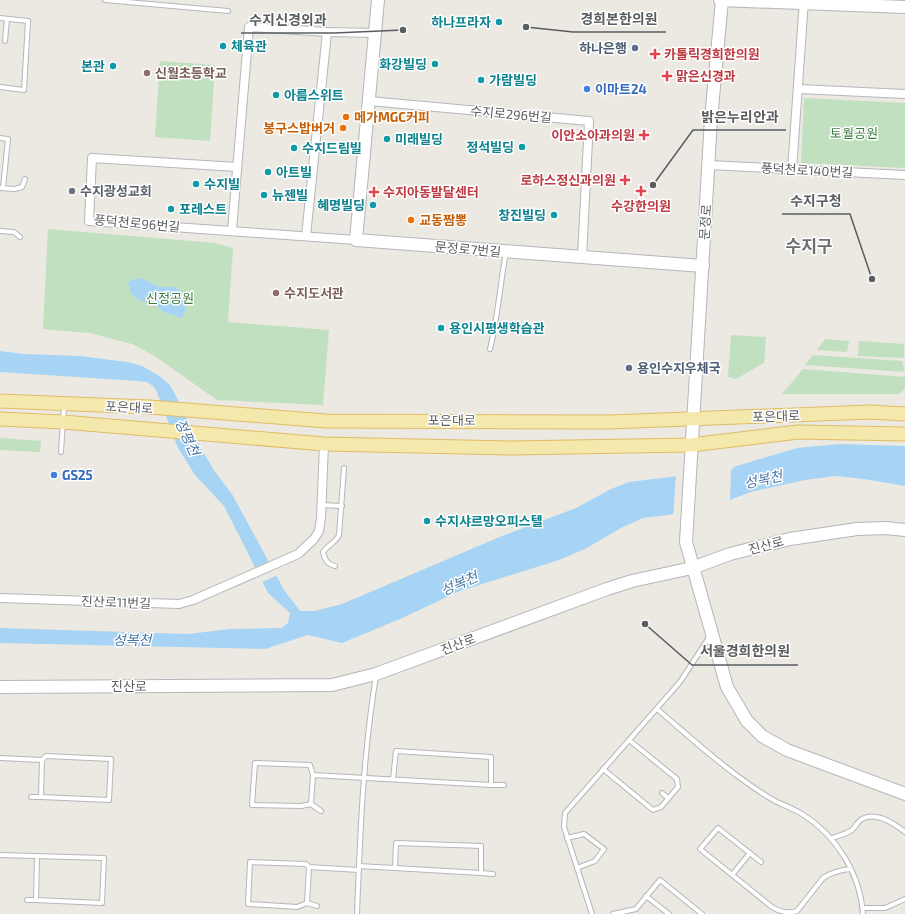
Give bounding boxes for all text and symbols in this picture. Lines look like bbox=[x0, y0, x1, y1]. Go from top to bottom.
callout: 경희본한의원 bbox=[573, 6, 666, 32]
callout: 수지신경외과 bbox=[241, 7, 334, 33]
text: 경희본한의원 bbox=[580, 10, 658, 27]
text: 수지신경외과 bbox=[249, 11, 327, 28]
place label: 하나프라자 bbox=[431, 14, 491, 30]
marker: 하나프라자 bbox=[494, 17, 504, 27]
place label: 체육관 bbox=[231, 38, 267, 54]
place label: 하나은행 bbox=[579, 40, 627, 56]
marker: 체육관 bbox=[218, 41, 228, 51]
marker: 하나은행 bbox=[630, 43, 640, 53]
place label: 카톨릭경희한의원 bbox=[664, 46, 760, 62]
marker: 카톨릭경희한의원 bbox=[649, 48, 661, 60]
place label: 화강빌딩 bbox=[379, 56, 427, 72]
place label: 본관 bbox=[81, 58, 105, 74]
marker: 화강빌딩 bbox=[430, 59, 440, 69]
marker: 본관 bbox=[108, 61, 118, 71]
place label: 신월초등학교 bbox=[155, 65, 227, 81]
marker: 신월초등학교 bbox=[142, 68, 152, 78]
place label: 맑은신경과 bbox=[676, 68, 736, 84]
marker: 맑은신경과 bbox=[661, 70, 673, 82]
place label: 가람빌딩 bbox=[489, 72, 537, 88]
marker: 가람빌딩 bbox=[476, 75, 486, 85]
place label: 이마트24 bbox=[595, 81, 647, 97]
marker: 이마트24 bbox=[582, 84, 592, 94]
place label: 아름스위트 bbox=[284, 87, 344, 103]
marker: 아름스위트 bbox=[271, 90, 281, 100]
street label: 수지로296번길 bbox=[469, 102, 553, 126]
callout: 밝은누리안과 bbox=[693, 104, 786, 130]
text: 밝은누리안과 bbox=[701, 108, 779, 125]
place label: 메가MGC커피 bbox=[354, 109, 430, 125]
marker: 메가MGC커피 bbox=[341, 112, 351, 122]
place label: 봉구스밥버거 bbox=[263, 120, 335, 136]
marker: 봉구스밥버거 bbox=[338, 123, 348, 133]
park label: 토월공원 bbox=[830, 125, 878, 141]
place label: 이안소아과의원 bbox=[551, 127, 635, 143]
marker: 이안소아과의원 bbox=[638, 129, 650, 141]
place label: 미래빌딩 bbox=[395, 131, 443, 147]
marker: 미래빌딩 bbox=[382, 134, 392, 144]
place label: 정석빌딩 bbox=[466, 139, 514, 155]
place label: 수지드림빌 bbox=[302, 140, 362, 156]
marker: 정석빌딩 bbox=[517, 142, 527, 152]
marker: 수지드림빌 bbox=[289, 143, 299, 153]
street label: 풍덕천로140번길 bbox=[760, 160, 854, 180]
place label: 아트빌 bbox=[276, 164, 312, 180]
marker: 아트빌 bbox=[263, 167, 273, 177]
place label: 로하스정신과의원 bbox=[520, 172, 616, 188]
marker: 로하스정신과의원 bbox=[619, 174, 631, 186]
place label: 수지빌 bbox=[204, 176, 240, 192]
marker: 수지빌 bbox=[191, 179, 201, 189]
place label: 수지광성교회 bbox=[80, 183, 152, 199]
place label: 수지아동발달센터 bbox=[383, 184, 479, 200]
marker: 수강한의원 bbox=[635, 185, 647, 197]
marker: 수지광성교회 bbox=[67, 186, 77, 196]
marker: 수지아동발달센터 bbox=[368, 186, 380, 198]
place label: 뉴젠빌 bbox=[272, 187, 308, 203]
callout: 수지구청 bbox=[782, 188, 850, 214]
marker: 뉴젠빌 bbox=[259, 190, 269, 200]
text: 수지구청 bbox=[790, 192, 842, 209]
place label: 혜명빌딩 bbox=[317, 197, 365, 213]
place label: 수강한의원 bbox=[611, 198, 671, 214]
marker: 혜명빌딩 bbox=[368, 200, 378, 210]
place label: 포레스트 bbox=[179, 201, 227, 217]
marker: 포레스트 bbox=[166, 204, 176, 214]
street label: 문정로 bbox=[696, 204, 714, 240]
place label: 창진빌딩 bbox=[498, 207, 546, 223]
marker: 창진빌딩 bbox=[549, 210, 559, 220]
street label: 풍덕천로96번길 bbox=[93, 211, 181, 235]
place label: 교동짬뽕 bbox=[419, 212, 467, 228]
marker: 교동짬뽕 bbox=[406, 215, 416, 225]
district label: 수지구 bbox=[786, 235, 832, 255]
street label: 문정로7번길 bbox=[434, 238, 502, 260]
place label: 수지도서관 bbox=[284, 285, 344, 301]
marker: 수지도서관 bbox=[271, 288, 281, 298]
park label: 신정공원 bbox=[146, 290, 194, 306]
place label: 용인시평생학습관 bbox=[449, 320, 545, 336]
marker: 용인시평생학습관 bbox=[436, 323, 446, 333]
place label: 용인수지우체국 bbox=[637, 360, 721, 376]
marker: 용인수지우체국 bbox=[624, 363, 634, 373]
street label: 포은대로 bbox=[105, 398, 153, 416]
street label: 포은대로 bbox=[752, 407, 800, 425]
street label: 포은대로 bbox=[428, 412, 476, 428]
water label: 정평천 bbox=[172, 416, 204, 459]
water label: 성복천 bbox=[742, 466, 785, 491]
place label: GS25 bbox=[62, 467, 93, 483]
marker: GS25 bbox=[49, 470, 59, 480]
place label: 수지샤르망오피스텔 bbox=[435, 513, 543, 529]
marker: 수지샤르망오피스텔 bbox=[422, 516, 432, 526]
street label: 진산로 bbox=[747, 533, 785, 557]
water label: 성복천 bbox=[438, 567, 481, 599]
street label: 진산로11번길 bbox=[81, 593, 151, 611]
street label: 진산로 bbox=[438, 630, 478, 658]
water label: 성복천 bbox=[113, 631, 152, 648]
callout: 서울경희한의원 bbox=[692, 639, 798, 665]
text: 서울경희한의원 bbox=[700, 642, 790, 659]
street label: 진산로 bbox=[111, 678, 147, 694]

